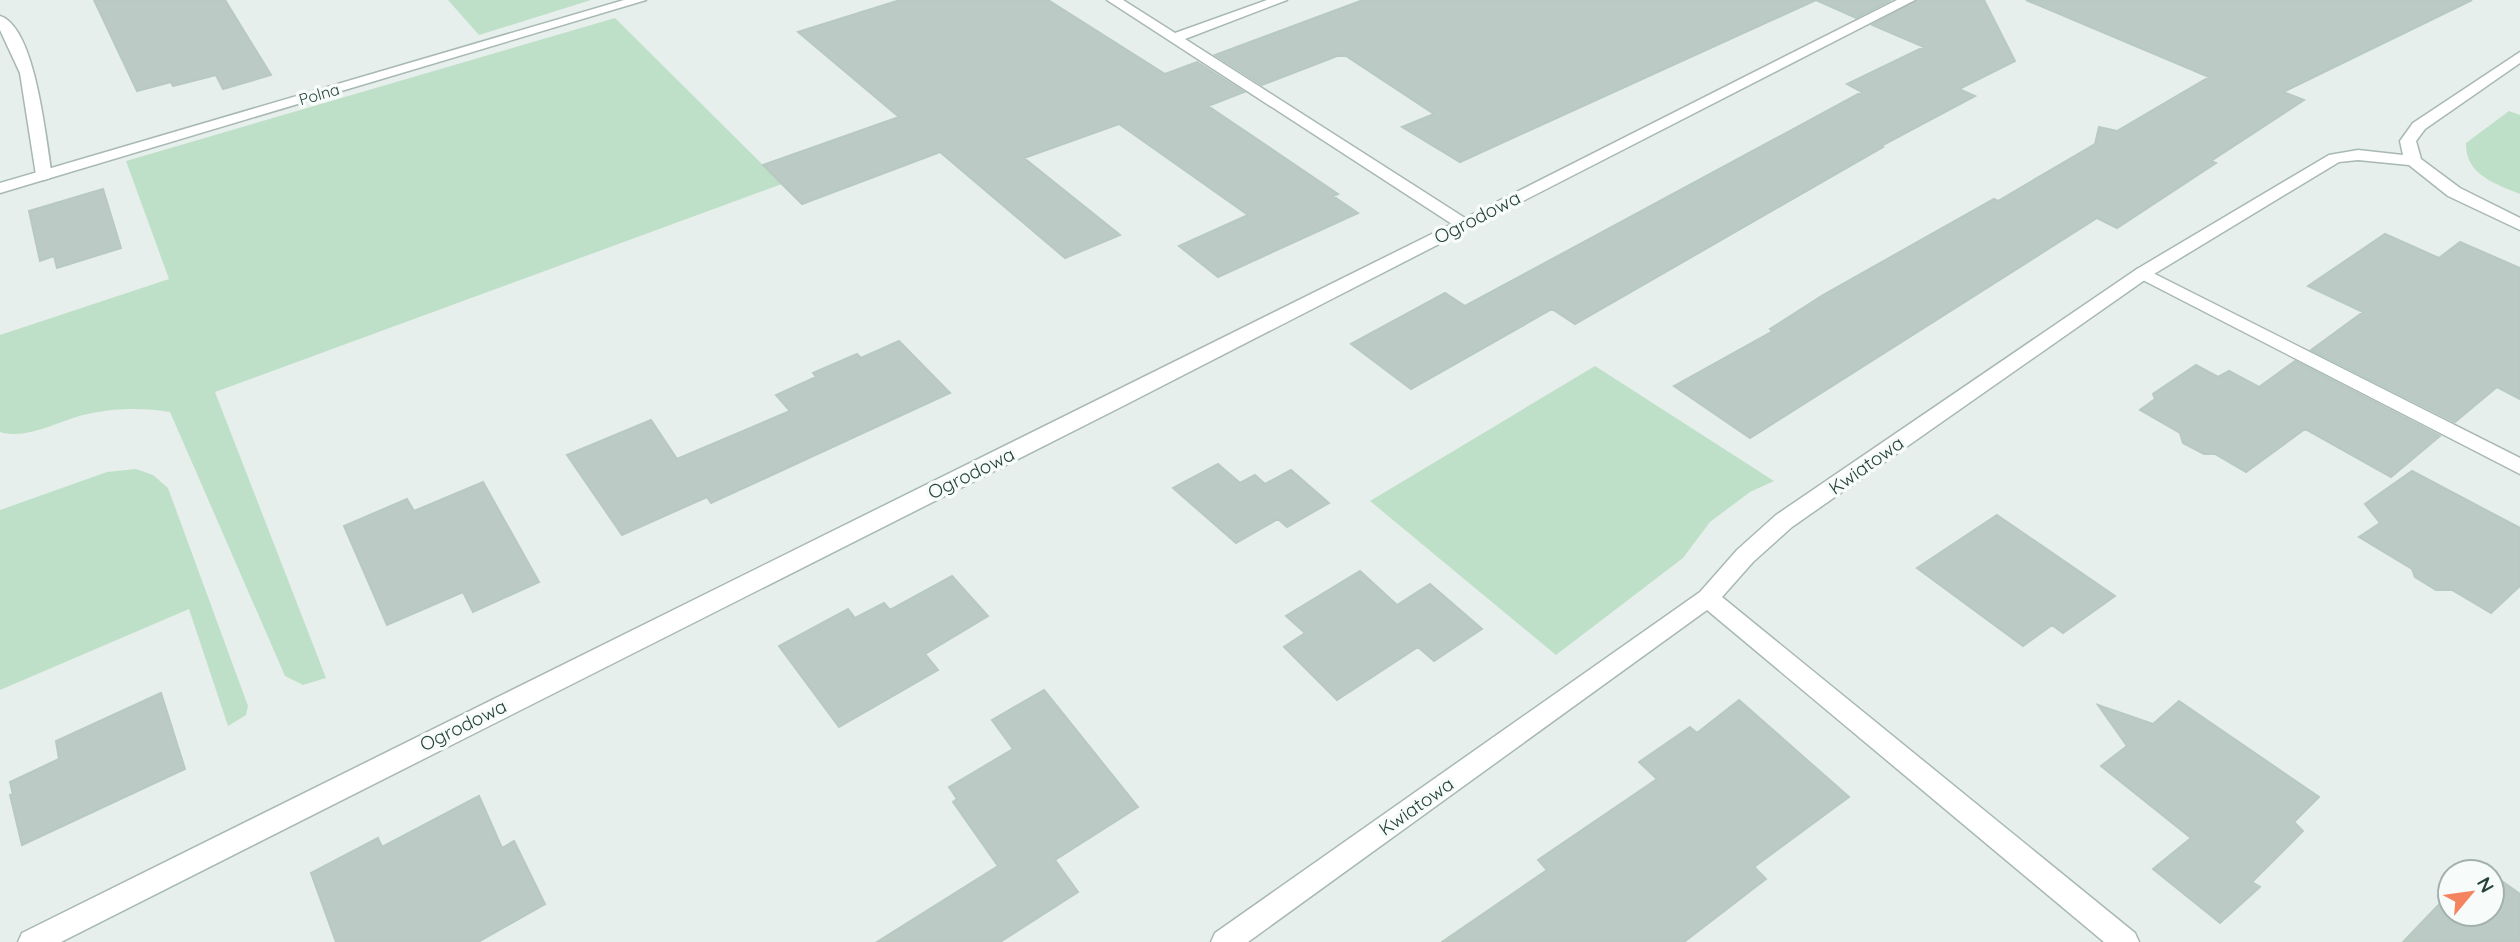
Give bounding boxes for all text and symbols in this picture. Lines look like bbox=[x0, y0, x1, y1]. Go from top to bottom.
street label: Polna bbox=[296, 79, 342, 109]
street label: Ogrodowa bbox=[1430, 185, 1524, 249]
street label: Kwiatowa bbox=[1824, 430, 1908, 500]
street label: Ogrodowa bbox=[924, 442, 1018, 504]
street label: Ogrodowa bbox=[416, 694, 510, 756]
street label: Kwiatowa bbox=[1374, 771, 1458, 841]
north arrow bbox=[2436, 858, 2506, 928]
text: N bbox=[2472, 873, 2500, 897]

